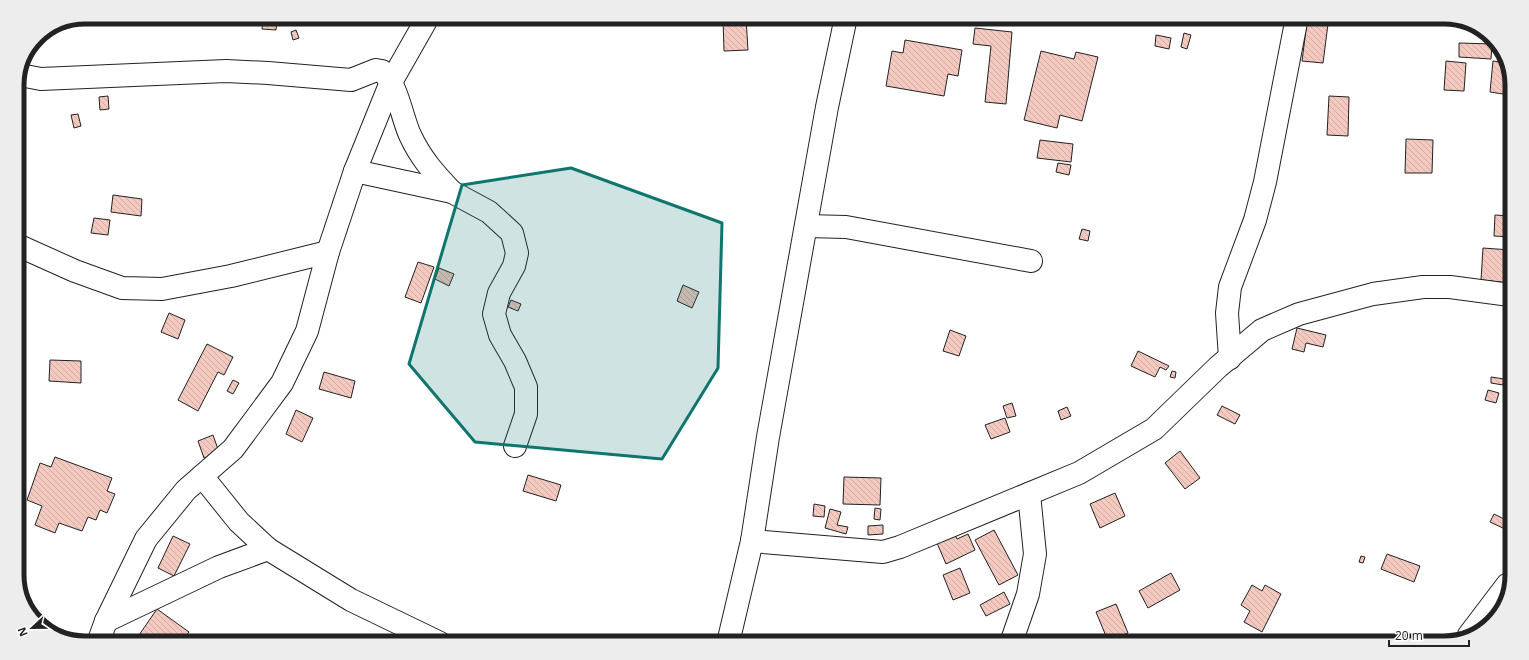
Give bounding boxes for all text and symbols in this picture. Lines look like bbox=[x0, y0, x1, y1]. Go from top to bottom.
north arrow bbox=[12, 608, 52, 648]
scale bar bbox=[1389, 622, 1469, 648]
text: N bbox=[14, 625, 31, 639]
text: 20 m bbox=[1395, 627, 1423, 644]

